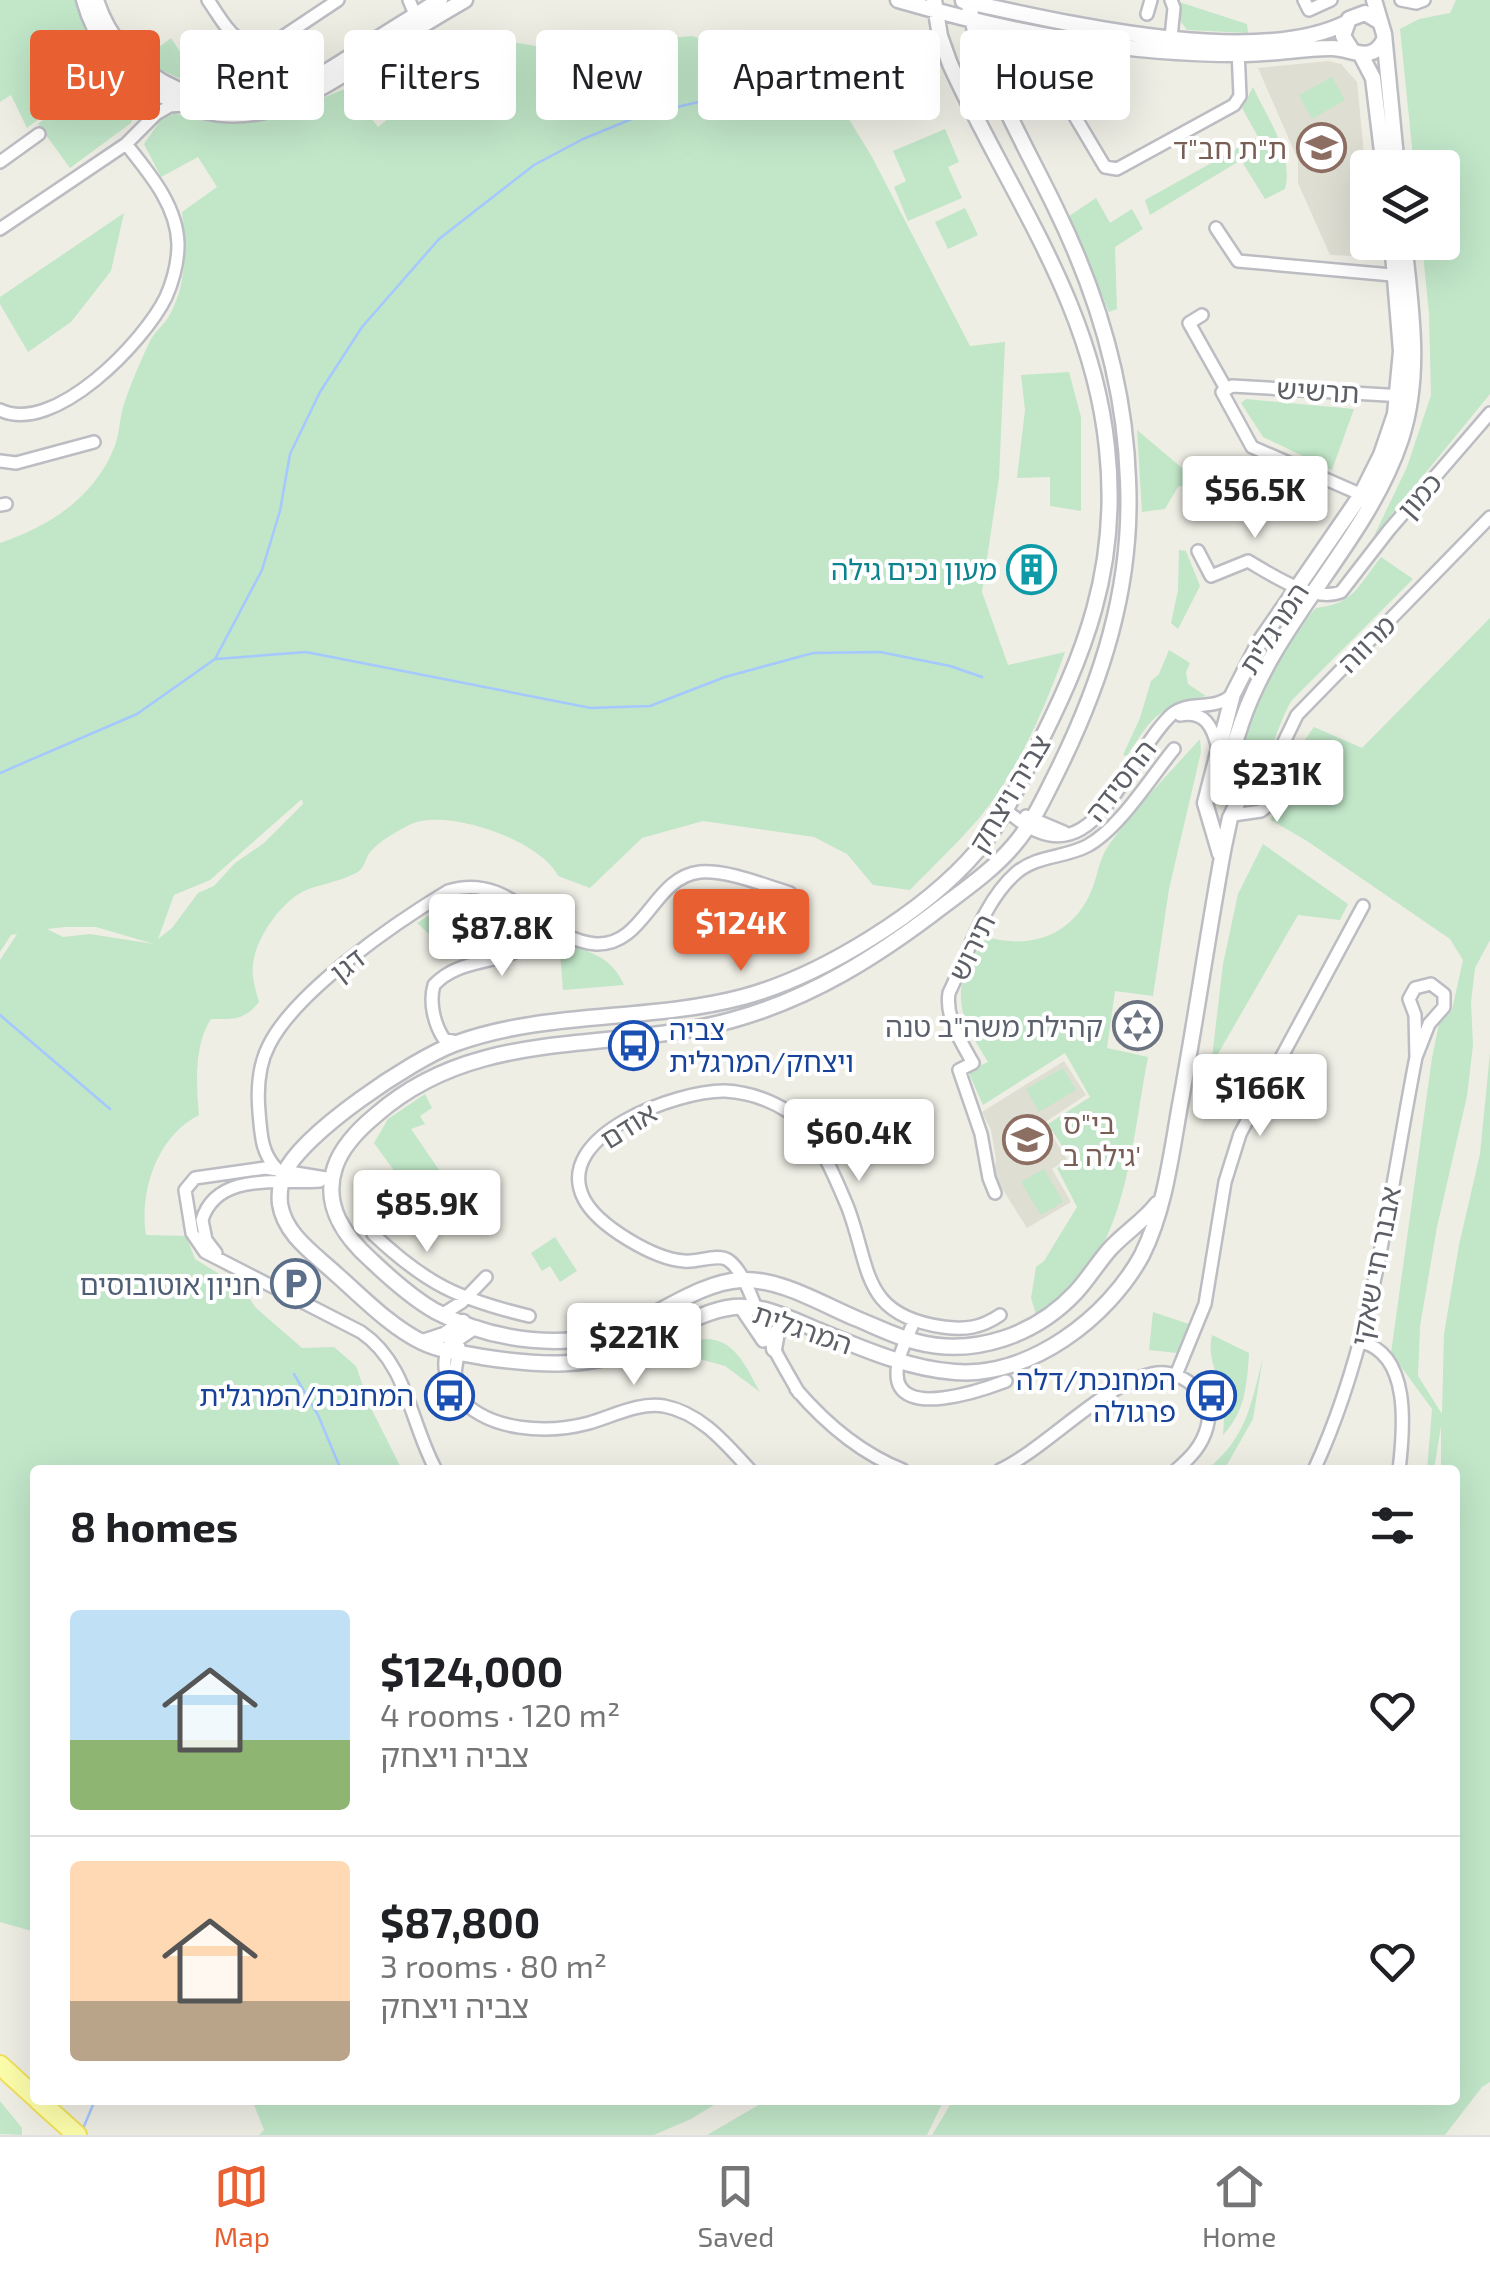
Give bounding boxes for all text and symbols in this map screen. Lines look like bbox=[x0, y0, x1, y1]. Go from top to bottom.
chip: Buy bbox=[30, 30, 160, 120]
chip: Rent bbox=[180, 30, 324, 120]
chip: Filters bbox=[344, 30, 516, 120]
chip: New bbox=[536, 30, 678, 120]
chip: Apartment bbox=[698, 30, 940, 120]
chip: House bbox=[960, 30, 1130, 120]
school or university icon: ת"ת חב"ד bbox=[1296, 122, 1348, 174]
place label: ת"ת חב"ד bbox=[1173, 131, 1287, 165]
map controls bbox=[1350, 150, 1460, 260]
button: layers bbox=[1350, 150, 1460, 260]
street label: תרשיש bbox=[1276, 371, 1360, 409]
pin: $56.5K bbox=[1174, 456, 1336, 541]
street label: כמון bbox=[1390, 465, 1448, 525]
text: $56.5K bbox=[1205, 469, 1305, 507]
building icon: מעון נכים גילה bbox=[1006, 543, 1058, 595]
place label: מעון נכים גילה bbox=[831, 552, 997, 586]
street label: המרגלית bbox=[1231, 576, 1315, 680]
street label: מרווה bbox=[1330, 607, 1402, 679]
street label: צביה ויצחק bbox=[961, 728, 1057, 858]
street label: החסידה bbox=[1078, 732, 1162, 828]
pin: $231K bbox=[1207, 740, 1347, 825]
text: $231K bbox=[1232, 753, 1322, 791]
pin: $124K bbox=[671, 889, 811, 974]
pin: $87.8K bbox=[421, 894, 583, 979]
text: $124K bbox=[695, 902, 787, 940]
text: $87.8K bbox=[451, 907, 553, 945]
street label: תירוש bbox=[940, 908, 1002, 986]
street label: דגן bbox=[323, 940, 371, 988]
synagogue icon: קהילת משה"ב טנה bbox=[1112, 1000, 1164, 1052]
place label: קהילת משה"ב טנה bbox=[885, 1009, 1103, 1043]
place label: צביה ויצחק/המרגלית bbox=[669, 1012, 854, 1078]
bus stop icon: צביה ויצחק/המרגלית bbox=[608, 1019, 660, 1071]
pin: $166K bbox=[1190, 1054, 1330, 1139]
text: $166K bbox=[1215, 1067, 1305, 1105]
street label: אודם bbox=[594, 1095, 662, 1155]
pin: $60.4K bbox=[778, 1099, 940, 1184]
place label: בי"ס גילה ב' bbox=[1063, 1106, 1141, 1172]
text: $60.4K bbox=[806, 1112, 912, 1150]
school or university icon: בי"ס גילה ב' bbox=[1002, 1113, 1054, 1165]
pin: $85.9K bbox=[346, 1170, 508, 1255]
text: $85.9K bbox=[375, 1183, 479, 1221]
street label: אבנר חי שאקי bbox=[1343, 1183, 1407, 1349]
parking icon: חניון אוטובוסים bbox=[270, 1258, 322, 1310]
place label: חניון אוטובוסים bbox=[80, 1267, 261, 1301]
street label: המרגלית bbox=[749, 1295, 857, 1361]
pin: $221K bbox=[564, 1303, 704, 1388]
text: $221K bbox=[589, 1316, 679, 1354]
place label: המחנכת/דלה פרגולה bbox=[1016, 1362, 1176, 1428]
bus stop icon: המחנכת/המרגלית bbox=[423, 1369, 475, 1421]
bus stop icon: המחנכת/דלה פרגולה bbox=[1185, 1369, 1237, 1421]
place label: המחנכת/המרגלית bbox=[199, 1378, 414, 1412]
icon: filters bbox=[1365, 1498, 1420, 1553]
text: 8 homes bbox=[70, 1500, 238, 1550]
text: $124,000 bbox=[380, 1645, 563, 1695]
icon: home bbox=[150, 1650, 270, 1770]
icon: heart bbox=[1365, 1683, 1420, 1738]
text: 4 rooms · 120 m² bbox=[380, 1695, 620, 1733]
text: צביה ויצחק bbox=[380, 1735, 529, 1773]
text: $87,800 bbox=[380, 1896, 540, 1946]
icon: home bbox=[150, 1901, 270, 2021]
icon: heart bbox=[1365, 1934, 1420, 1989]
text: 3 rooms · 80 m² bbox=[380, 1946, 607, 1984]
text: צביה ויצחק bbox=[380, 1986, 529, 2024]
tab: Map bbox=[214, 2159, 270, 2253]
tab: Saved bbox=[698, 2159, 774, 2253]
tab: Home bbox=[1202, 2159, 1276, 2253]

